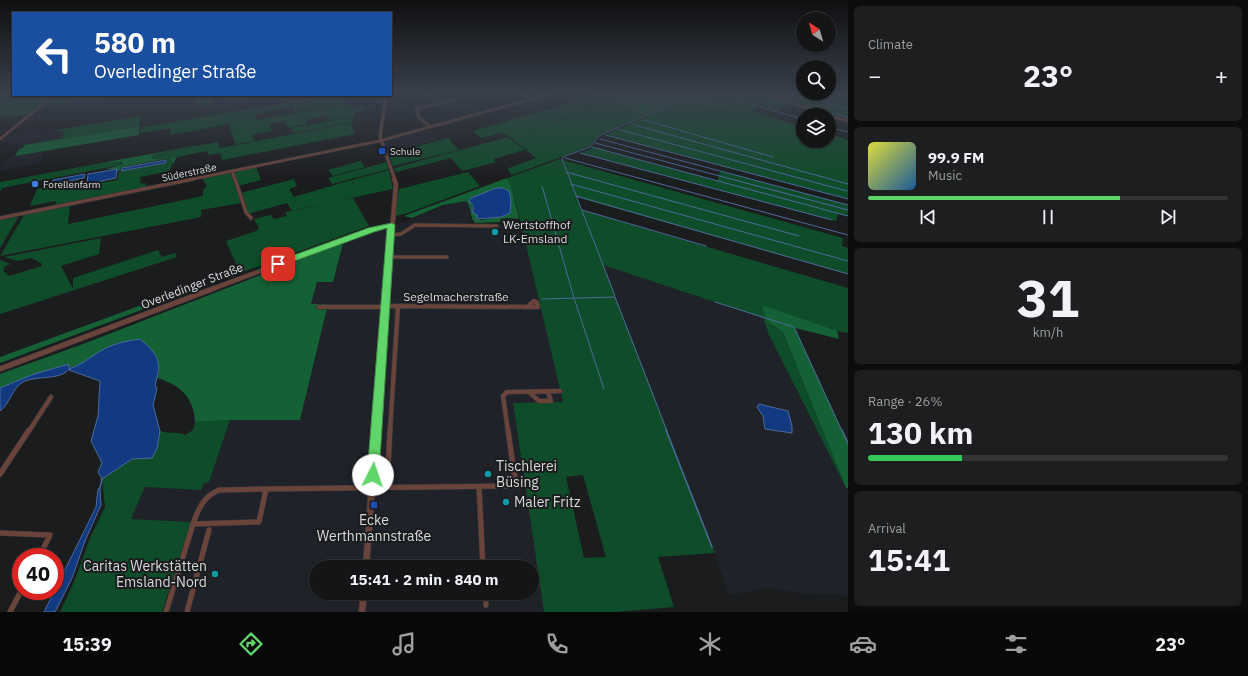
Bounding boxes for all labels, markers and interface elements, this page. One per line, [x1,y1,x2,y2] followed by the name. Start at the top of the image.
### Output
[796,12,836,52] north arrow
[796,12,836,148] map controls
[94,24,176,61] text: 580 m
[28,28,80,80] icon: left
[868,36,913,53] text: Climate
[1023,56,1073,95] text: 23°
[94,60,256,83] text: Overledinger Straße
[796,60,836,100] button: search
[868,61,881,90] text: −
[1215,61,1228,90] text: +
[796,108,836,148] button: layers
[390,145,421,158] place label: Schule
[377,146,387,156] marker: Schule
[928,148,984,167] text: 99.9 FM
[161,160,218,185] street label: Süderstraße
[928,167,962,184] text: Music
[43,178,101,191] place label: Forellenfarm
[30,179,40,189] marker: Forellenfarm
[917,206,939,228] icon: previous
[1037,206,1059,228] icon: pause
[1157,206,1179,228] icon: next
[503,217,571,246] place label: Wertstoffhof LK-Emsland
[490,227,500,237] marker: Wertstoffhof LK-Emsland
[261,247,295,281] pin
[267,253,289,275] icon: arrive
[139,259,245,312] street label: Overledinger Straße
[1017,264,1079,331] text: 31
[403,289,509,304] street label: Segelmacherstraße
[1033,324,1063,341] text: km/h
[868,393,942,410] text: Range · 26%
[868,413,973,452] text: 130 km
[352,454,394,496] position arrow
[496,457,557,491] place label: Tischlerei Büsing
[483,469,493,479] marker: Tischlerei Büsing
[514,493,581,511] place label: Maler Fritz
[501,497,511,507] marker: Maler Fritz
[369,500,379,510] marker: Ecke Werthmannstraße
[317,511,432,545] place label: Ecke Werthmannstraße
[868,520,906,537] text: Arrival
[868,540,950,579] text: 15:41
[12,548,64,600] speed limit sign: 40
[83,557,207,591] place label: Caritas Werkstätten Emsland-Nord
[210,569,220,579] marker: Caritas Werkstätten Emsland-Nord
[350,570,498,589] text: 15:41 · 2 min · 840 m
[237,630,265,658] icon: directions
[390,630,418,658] icon: music
[543,630,571,658] icon: phone
[696,630,724,658] icon: climate
[849,630,877,658] icon: car
[1002,630,1030,658] icon: filters
[63,633,112,656] text: 15:39
[1155,633,1185,656] text: 23°

